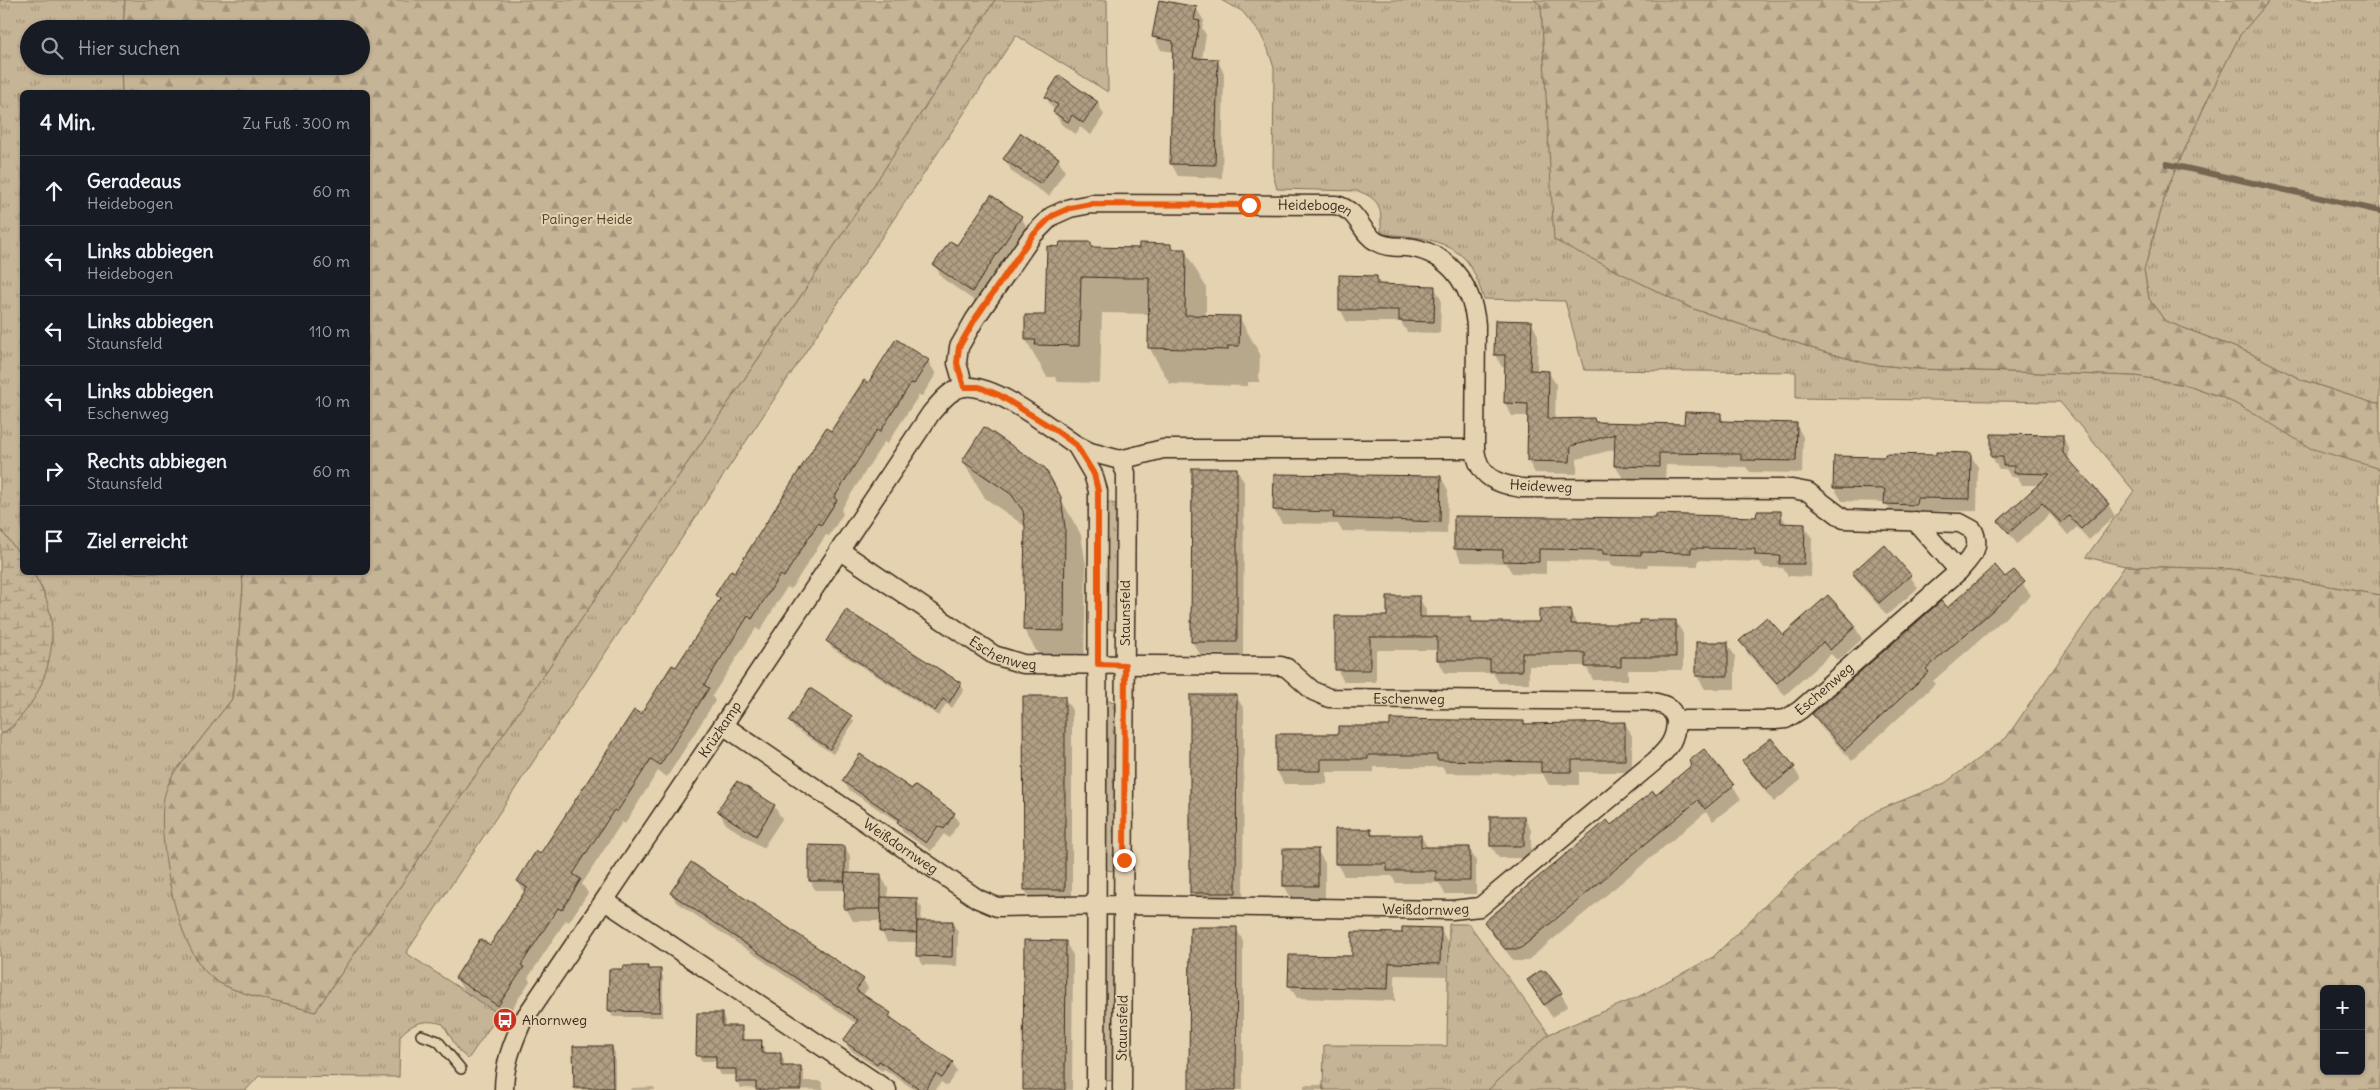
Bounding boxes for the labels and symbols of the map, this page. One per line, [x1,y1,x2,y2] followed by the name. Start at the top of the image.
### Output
[1238,194,1261,217] route start
[1278,196,1357,220] street label: Heidebogen
[541,210,633,228] park label: Palinger Heide
[1509,475,1573,497] street label: Heideweg
[1116,580,1134,646] street label: Staunsfeld
[966,632,1036,673] street label: Eschenweg
[1791,659,1857,719] street label: Eschenweg
[1373,689,1445,708] street label: Eschenweg
[694,698,745,761] street label: Krüzkamp
[860,814,941,878] street label: Weißdornweg
[1113,849,1136,872] route end
[1382,899,1470,919] street label: Weißdornweg
[1112,995,1132,1061] street label: Staunsfeld
[492,1007,518,1033] bus stop icon: Ahornweg
[522,1011,587,1029] place label: Ahornweg

